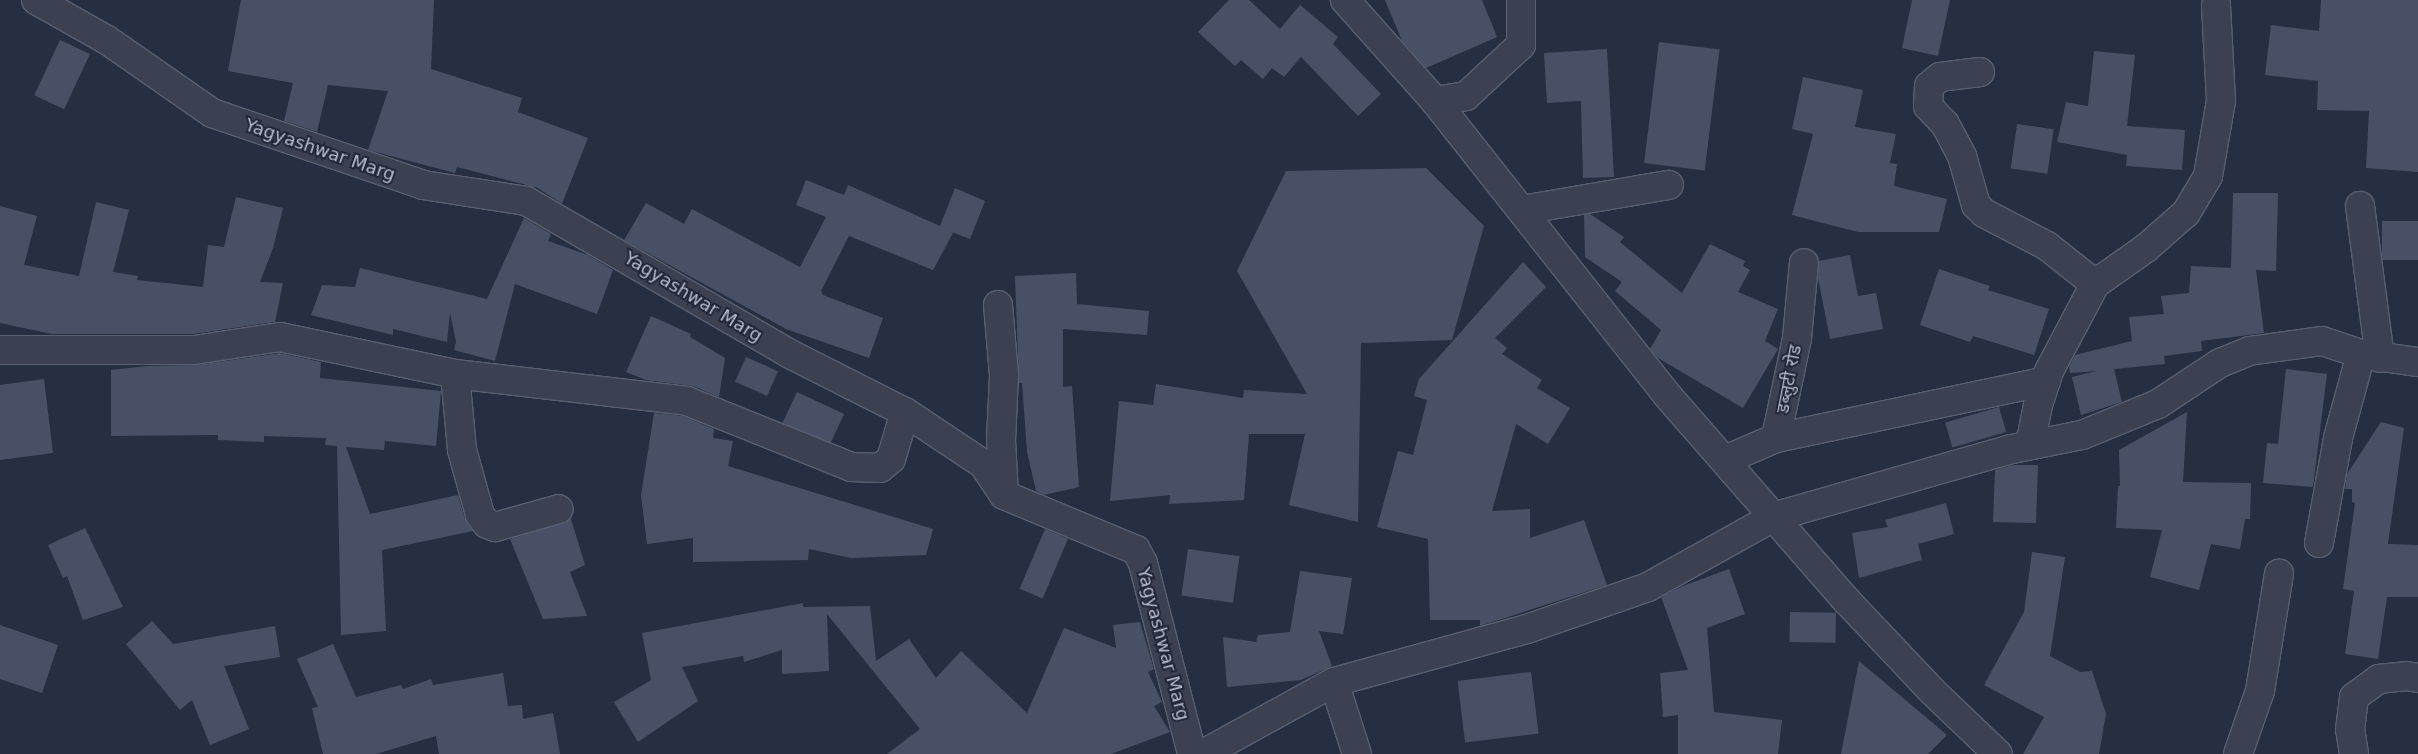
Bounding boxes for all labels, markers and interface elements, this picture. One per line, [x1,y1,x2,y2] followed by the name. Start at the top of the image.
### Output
[242,114,398,186] street label: Yagyashwar Marg
[620,247,766,347] street label: Yagyashwar Marg
[1772,343,1806,415] street label: डब्लुटी रोड
[1132,565,1194,723] street label: Yagyashwar Marg

